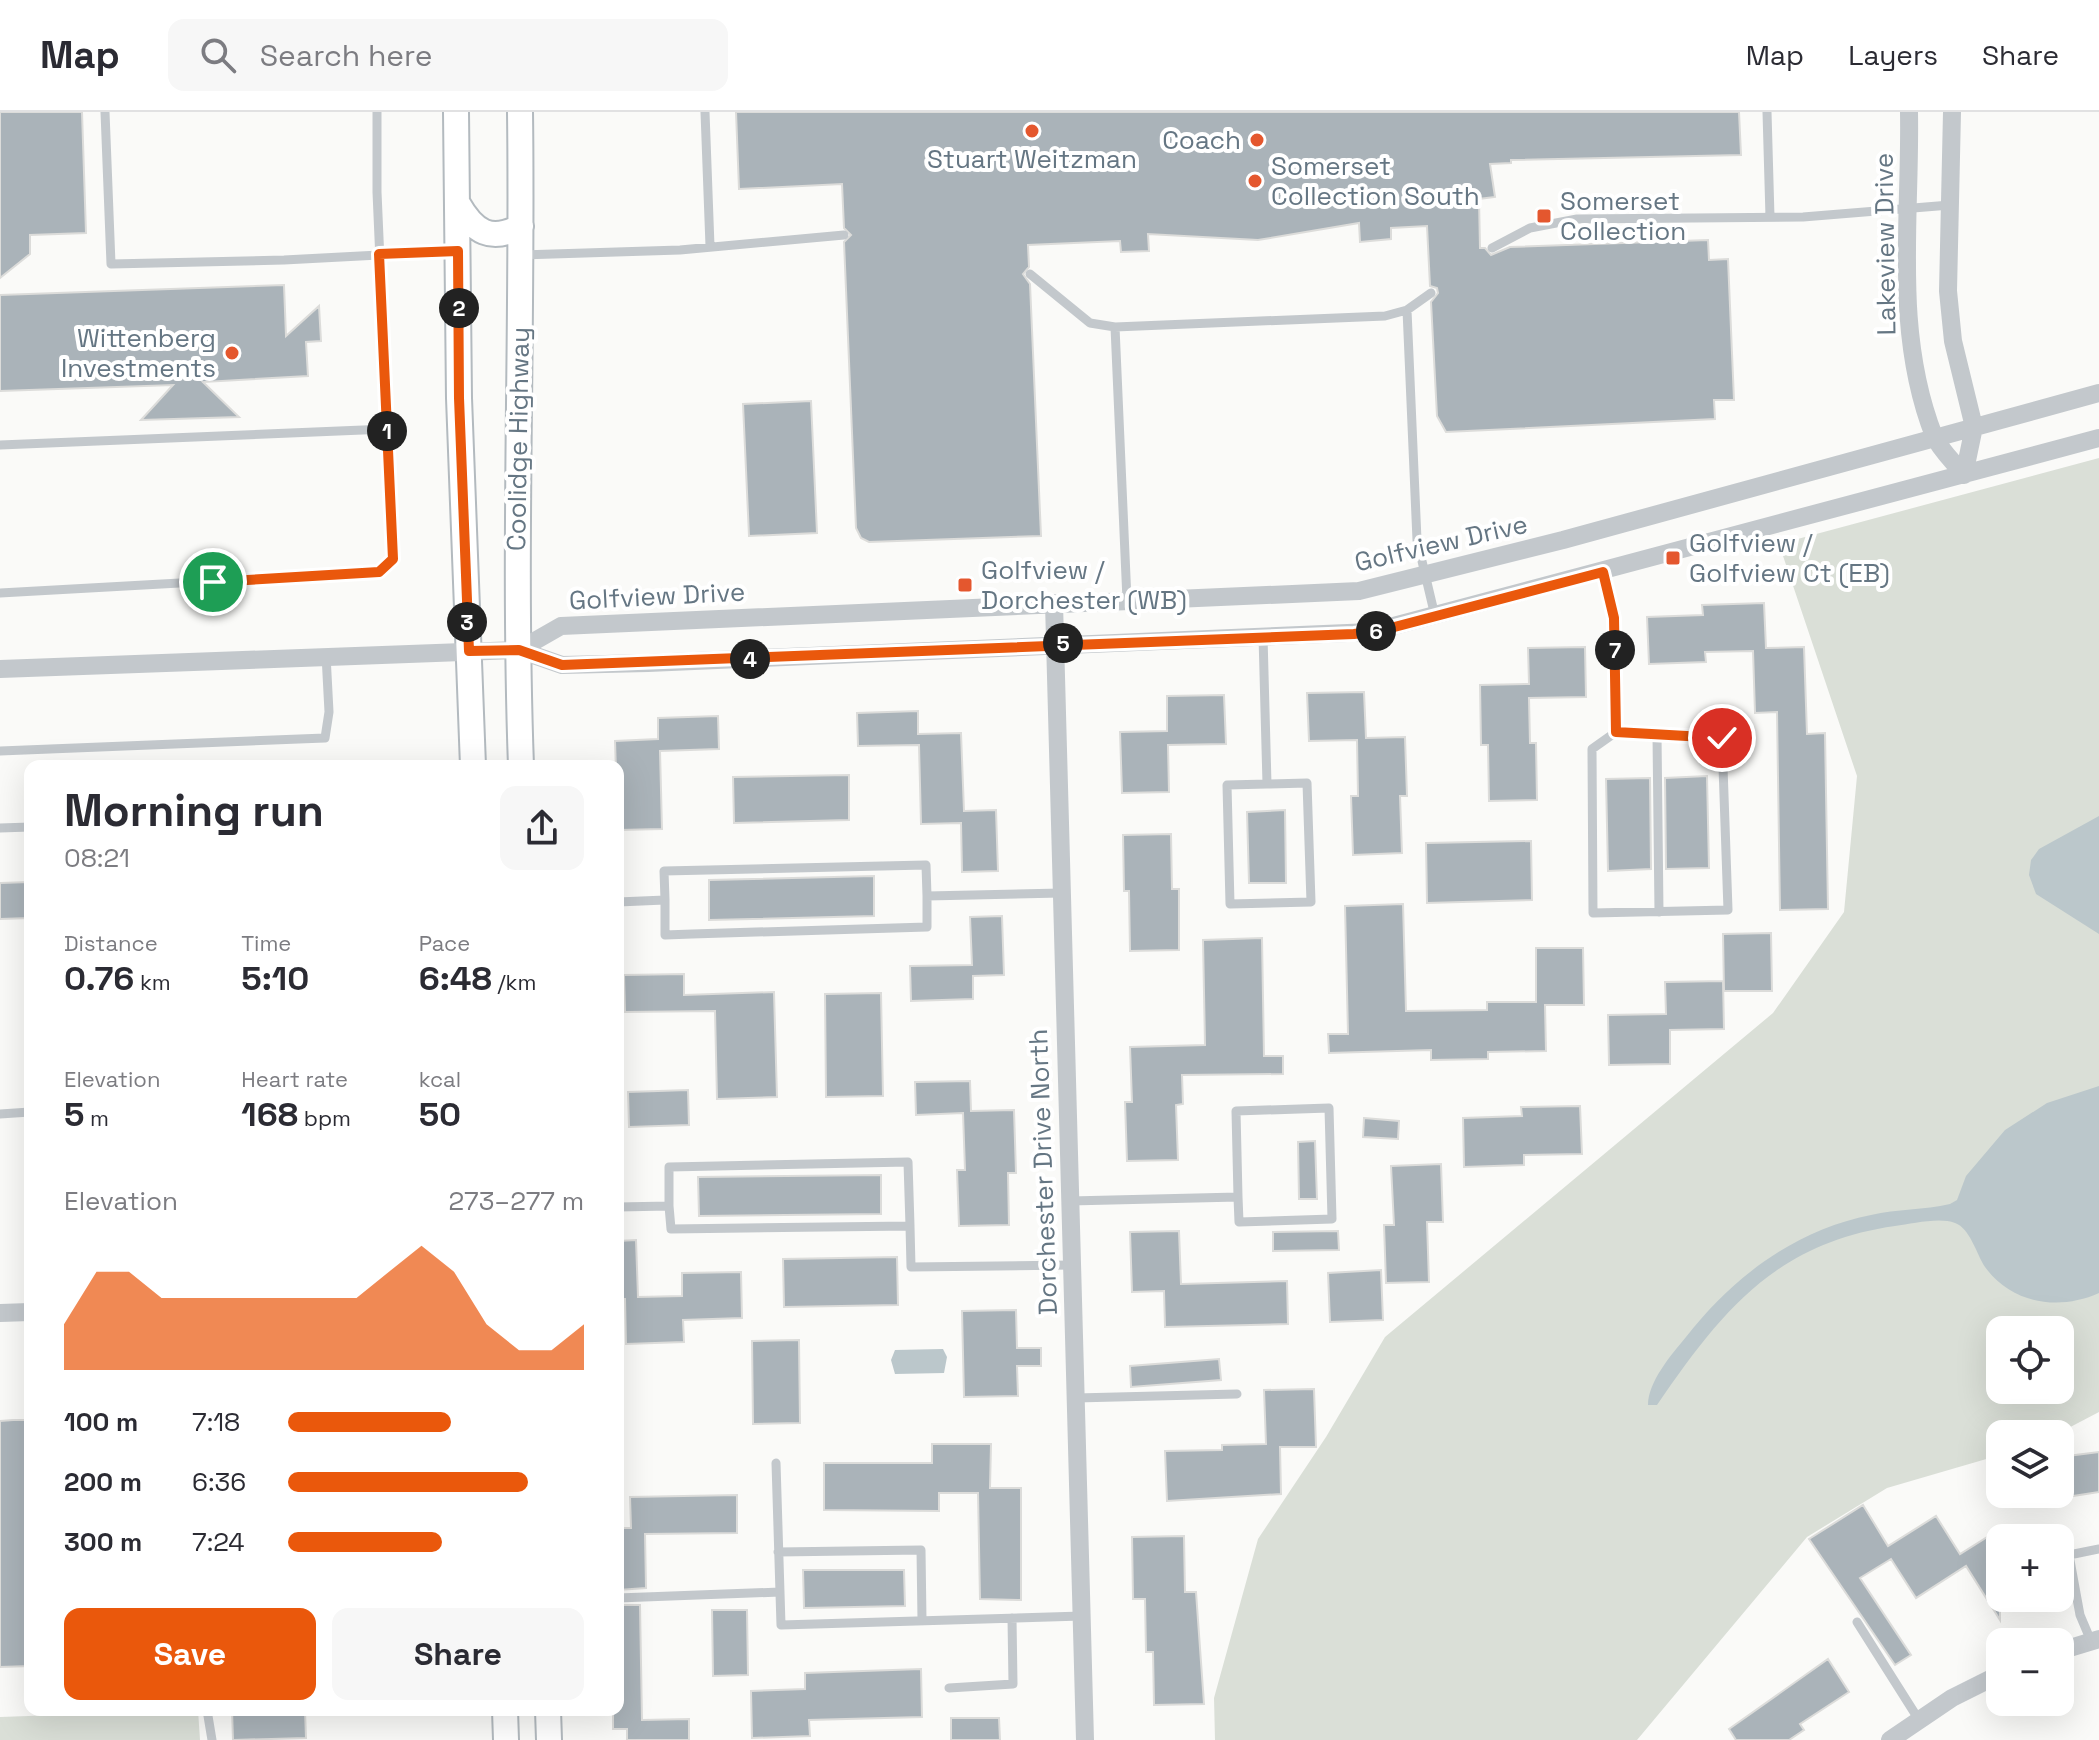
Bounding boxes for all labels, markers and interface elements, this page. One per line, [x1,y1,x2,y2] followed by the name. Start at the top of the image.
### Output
[168,19,728,91] search box
[40,31,120,79] text: Map
[196,33,240,77] icon: search
[260,36,433,75] text: Search here
[1746,37,1804,73] text: Map
[1848,37,1938,73] text: Layers
[1982,37,2059,73] text: Share
[1023,122,1041,140] marker: Stuart Weitzman
[1162,123,1241,157] place label: Coach
[1248,131,1266,149] marker: Coach
[927,142,1137,176] place label: Stuart Weitzman
[1271,149,1480,213] place label: Somerset Collection South
[1866,152,1904,336] street label: Lakeview Drive
[1246,172,1264,190] marker: Somerset Collection South
[1560,184,1686,248] place label: Somerset Collection
[1535,207,1553,225] marker: Somerset Collection
[439,288,479,328] pin: 2
[452,294,466,322] text: 2
[61,321,216,385] place label: Wittenberg Investments
[499,327,537,551] street label: Coolidge Highway
[223,344,241,362] marker: Wittenberg Investments
[367,411,407,451] pin: 1
[382,417,392,445] text: 1
[1351,507,1531,579] street label: Golfview Drive
[1689,526,1890,590] place label: Golfview / Golfview Ct (EB)
[179,548,247,616] pin
[1664,549,1682,567] marker: Golfview / Golfview Ct (EB)
[981,553,1187,617] place label: Golfview / Dorchester (WB)
[191,560,235,604] icon: arrive
[568,574,746,618] street label: Golfview Drive
[956,576,974,594] marker: Golfview / Dorchester (WB)
[447,602,487,642] pin: 3
[460,608,474,636] text: 3
[1356,611,1396,651] pin: 6
[1369,617,1383,645] text: 6
[1043,623,1083,663] pin: 5
[1056,629,1070,657] text: 5
[1595,630,1635,670] pin: 7
[1609,636,1621,664] text: 7
[730,639,770,679] pin: 4
[743,645,757,673] text: 4
[1688,704,1756,772] pin
[1700,716,1744,760] icon: check
[64,783,324,839] text: Morning run
[500,786,584,870] button: share
[64,841,130,875] text: 08:21
[64,929,158,957] text: Distance
[241,929,291,957] text: Time
[419,929,470,957] text: Pace
[64,957,134,1000] text: 0.76
[241,957,309,1000] text: 5:10
[419,957,492,1000] text: 6:48
[134,968,171,996] text: km
[492,968,536,996] text: /km
[1021,1028,1065,1316] street label: Dorchester Drive North
[64,1065,160,1093] text: Elevation
[241,1065,348,1093] text: Heart rate
[419,1065,461,1093] text: kcal
[64,1093,84,1136] text: 5
[241,1093,298,1136] text: 168
[419,1093,461,1136] text: 50
[84,1104,109,1132] text: m
[298,1104,351,1132] text: bpm
[64,1184,178,1218] text: Elevation
[449,1184,584,1218] text: 273–277 m
[1986,1316,2074,1716] map controls
[1986,1316,2074,1404] button: locate
[64,1405,138,1439] text: 100 m
[192,1405,240,1439] text: 7:18
[1986,1420,2074,1508] button: layers
[64,1465,142,1499] text: 200 m
[192,1465,246,1499] text: 6:36
[1986,1524,2074,1612] button: +
[64,1525,142,1559] text: 300 m
[192,1525,244,1559] text: 7:24
[64,1608,316,1700] button: Save
[332,1608,584,1700] button: Share
[1986,1628,2074,1716] button: −

